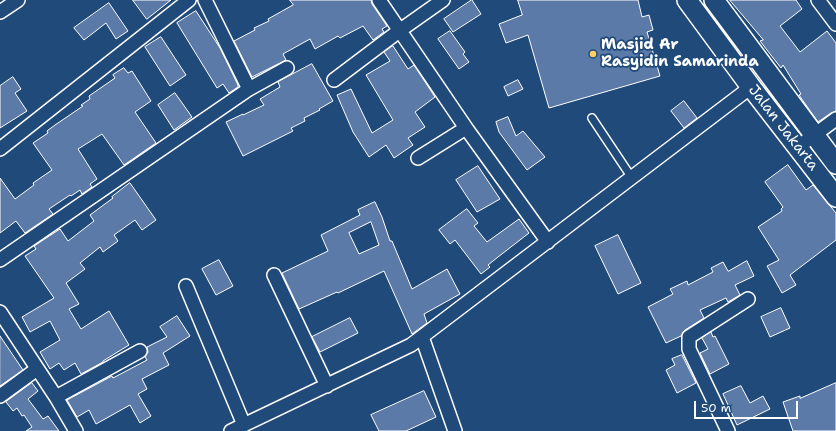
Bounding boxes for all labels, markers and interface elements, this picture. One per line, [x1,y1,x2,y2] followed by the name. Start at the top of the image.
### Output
[601,36,759,71] place label: Masjid Ar Rasyidin Samarinda
[588,49,598,59] marker: Masjid Ar Rasyidin Samarinda
[744,82,822,174] street label: Jalan Jakarta
[696,393,800,419] scale bar
[701,400,731,416] text: 50 m

